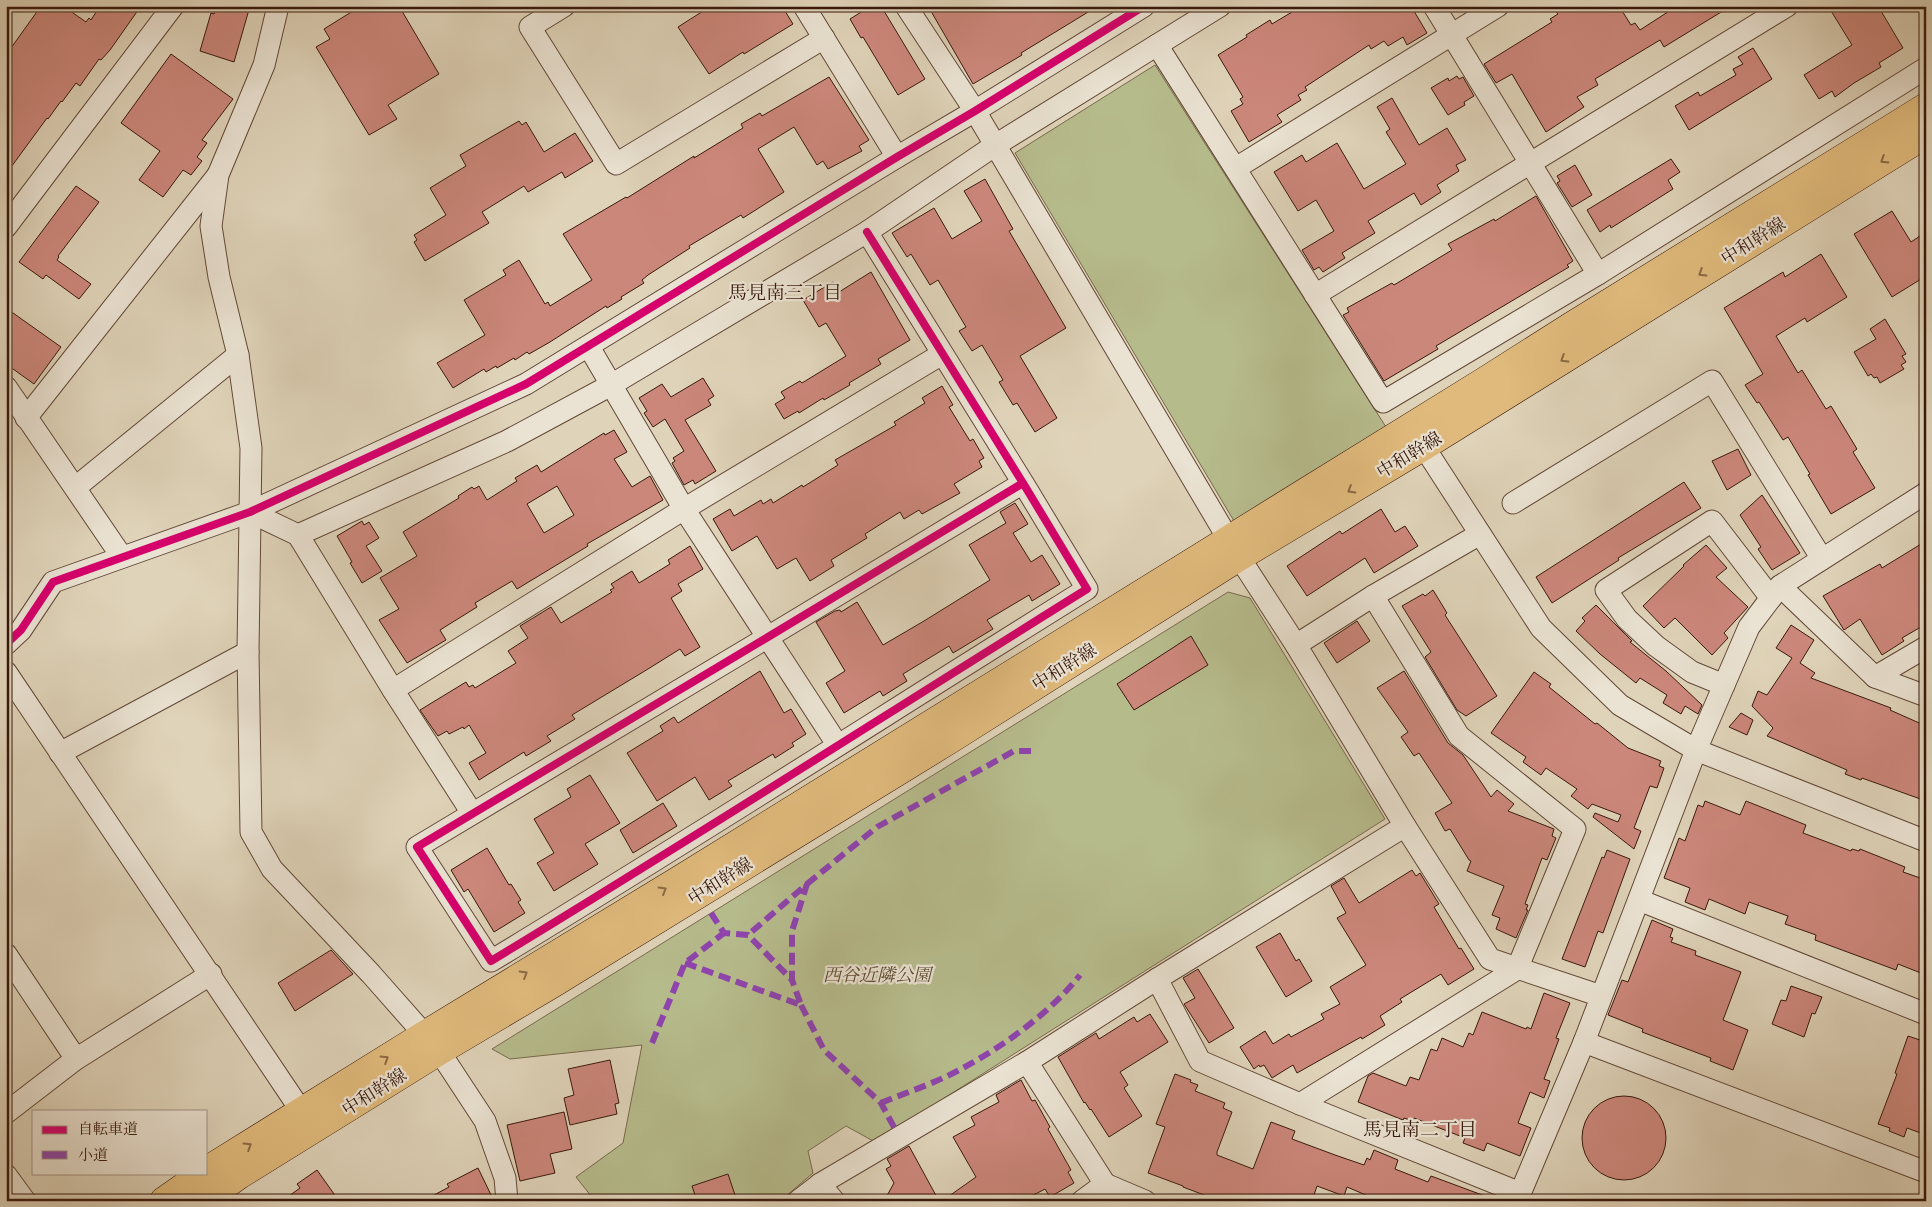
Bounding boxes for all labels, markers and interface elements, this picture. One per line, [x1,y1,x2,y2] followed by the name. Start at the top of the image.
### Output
[1881,153,1890,163] one-way arrow
[1717,213,1790,270] street label: 中和幹線
[1698,267,1707,276] one-way arrow
[728,281,842,305] district label: 馬見南三丁目
[1560,353,1569,362] one-way arrow
[1372,427,1446,484] street label: 中和幹線
[1347,483,1356,493] one-way arrow
[1028,639,1101,696] street label: 中和幹線
[684,853,757,910] street label: 中和幹線
[657,887,666,897] one-way arrow
[823,964,934,987] park label: 西谷近隣公園
[518,971,527,981] one-way arrow
[380,1056,389,1066] one-way arrow
[338,1064,411,1121] street label: 中和幹線
[32,1110,208,1174] legend
[1363,1118,1477,1142] district label: 馬見南二丁目
[78,1120,138,1139] text: 自転車道
[242,1142,251,1152] one-way arrow
[78,1146,108,1165] text: 小道

